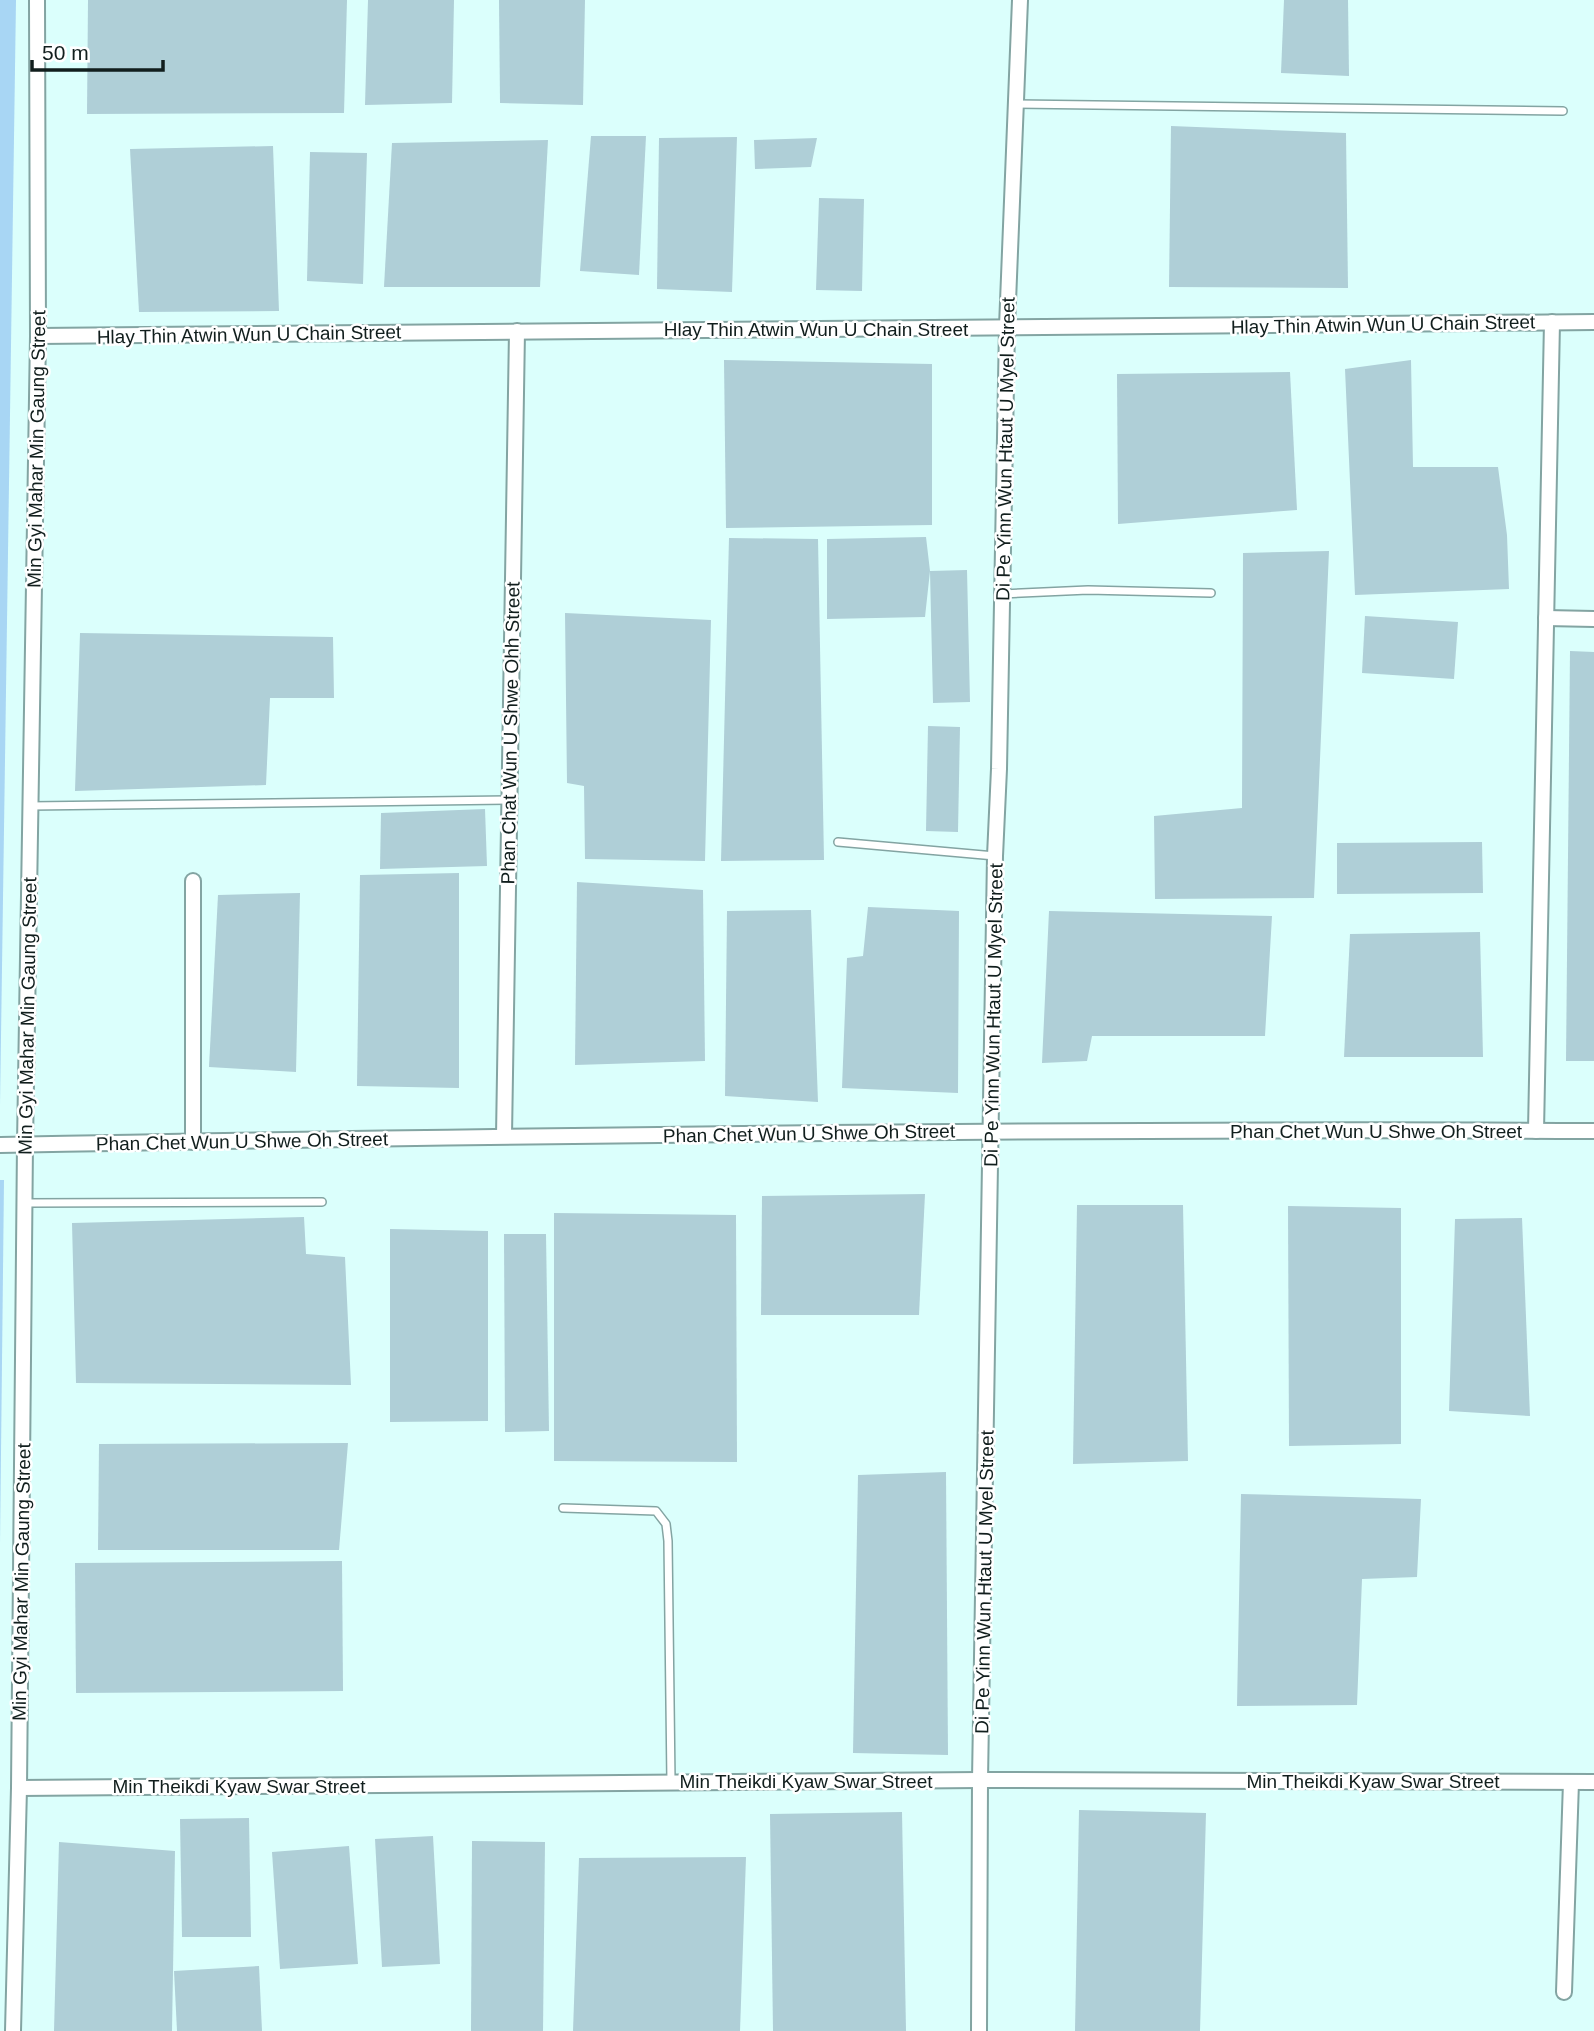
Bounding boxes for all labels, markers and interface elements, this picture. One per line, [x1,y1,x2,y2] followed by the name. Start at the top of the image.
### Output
[32,28,163,72] scale bar
[42,41,89,64] text: 50 m
[992,296,1019,601] street label: Di Pe Yinn Wun Htaut U Myel Street
[24,309,49,588] street label: Min Gyi Mahar Min Gaung Street
[1231,311,1536,338] street label: Hlay Thin Atwin Wun U Chain Street
[664,319,969,340] street label: Hlay Thin Atwin Wun U Chain Street
[97,321,402,348] street label: Hlay Thin Atwin Wun U Chain Street
[497,581,524,885] street label: Phan Chat Wun U Shwe Ohh Street
[980,862,1007,1167] street label: Di Pe Yinn Wun Htaut U Myel Street
[15,876,40,1155] street label: Min Gyi Mahar Min Gaung Street
[663,1120,956,1147] street label: Phan Chet Wun U Shwe Oh Street
[1230,1121,1523,1142] street label: Phan Chet Wun U Shwe Oh Street
[96,1128,389,1155] street label: Phan Chet Wun U Shwe Oh Street
[971,1429,998,1734] street label: Di Pe Yinn Wun Htaut U Myel Street
[9,1442,34,1721] street label: Min Gyi Mahar Min Gaung Street
[679,1771,933,1792] street label: Min Theikdi Kyaw Swar Street
[1246,1771,1500,1792] street label: Min Theikdi Kyaw Swar Street
[112,1776,366,1797] street label: Min Theikdi Kyaw Swar Street

